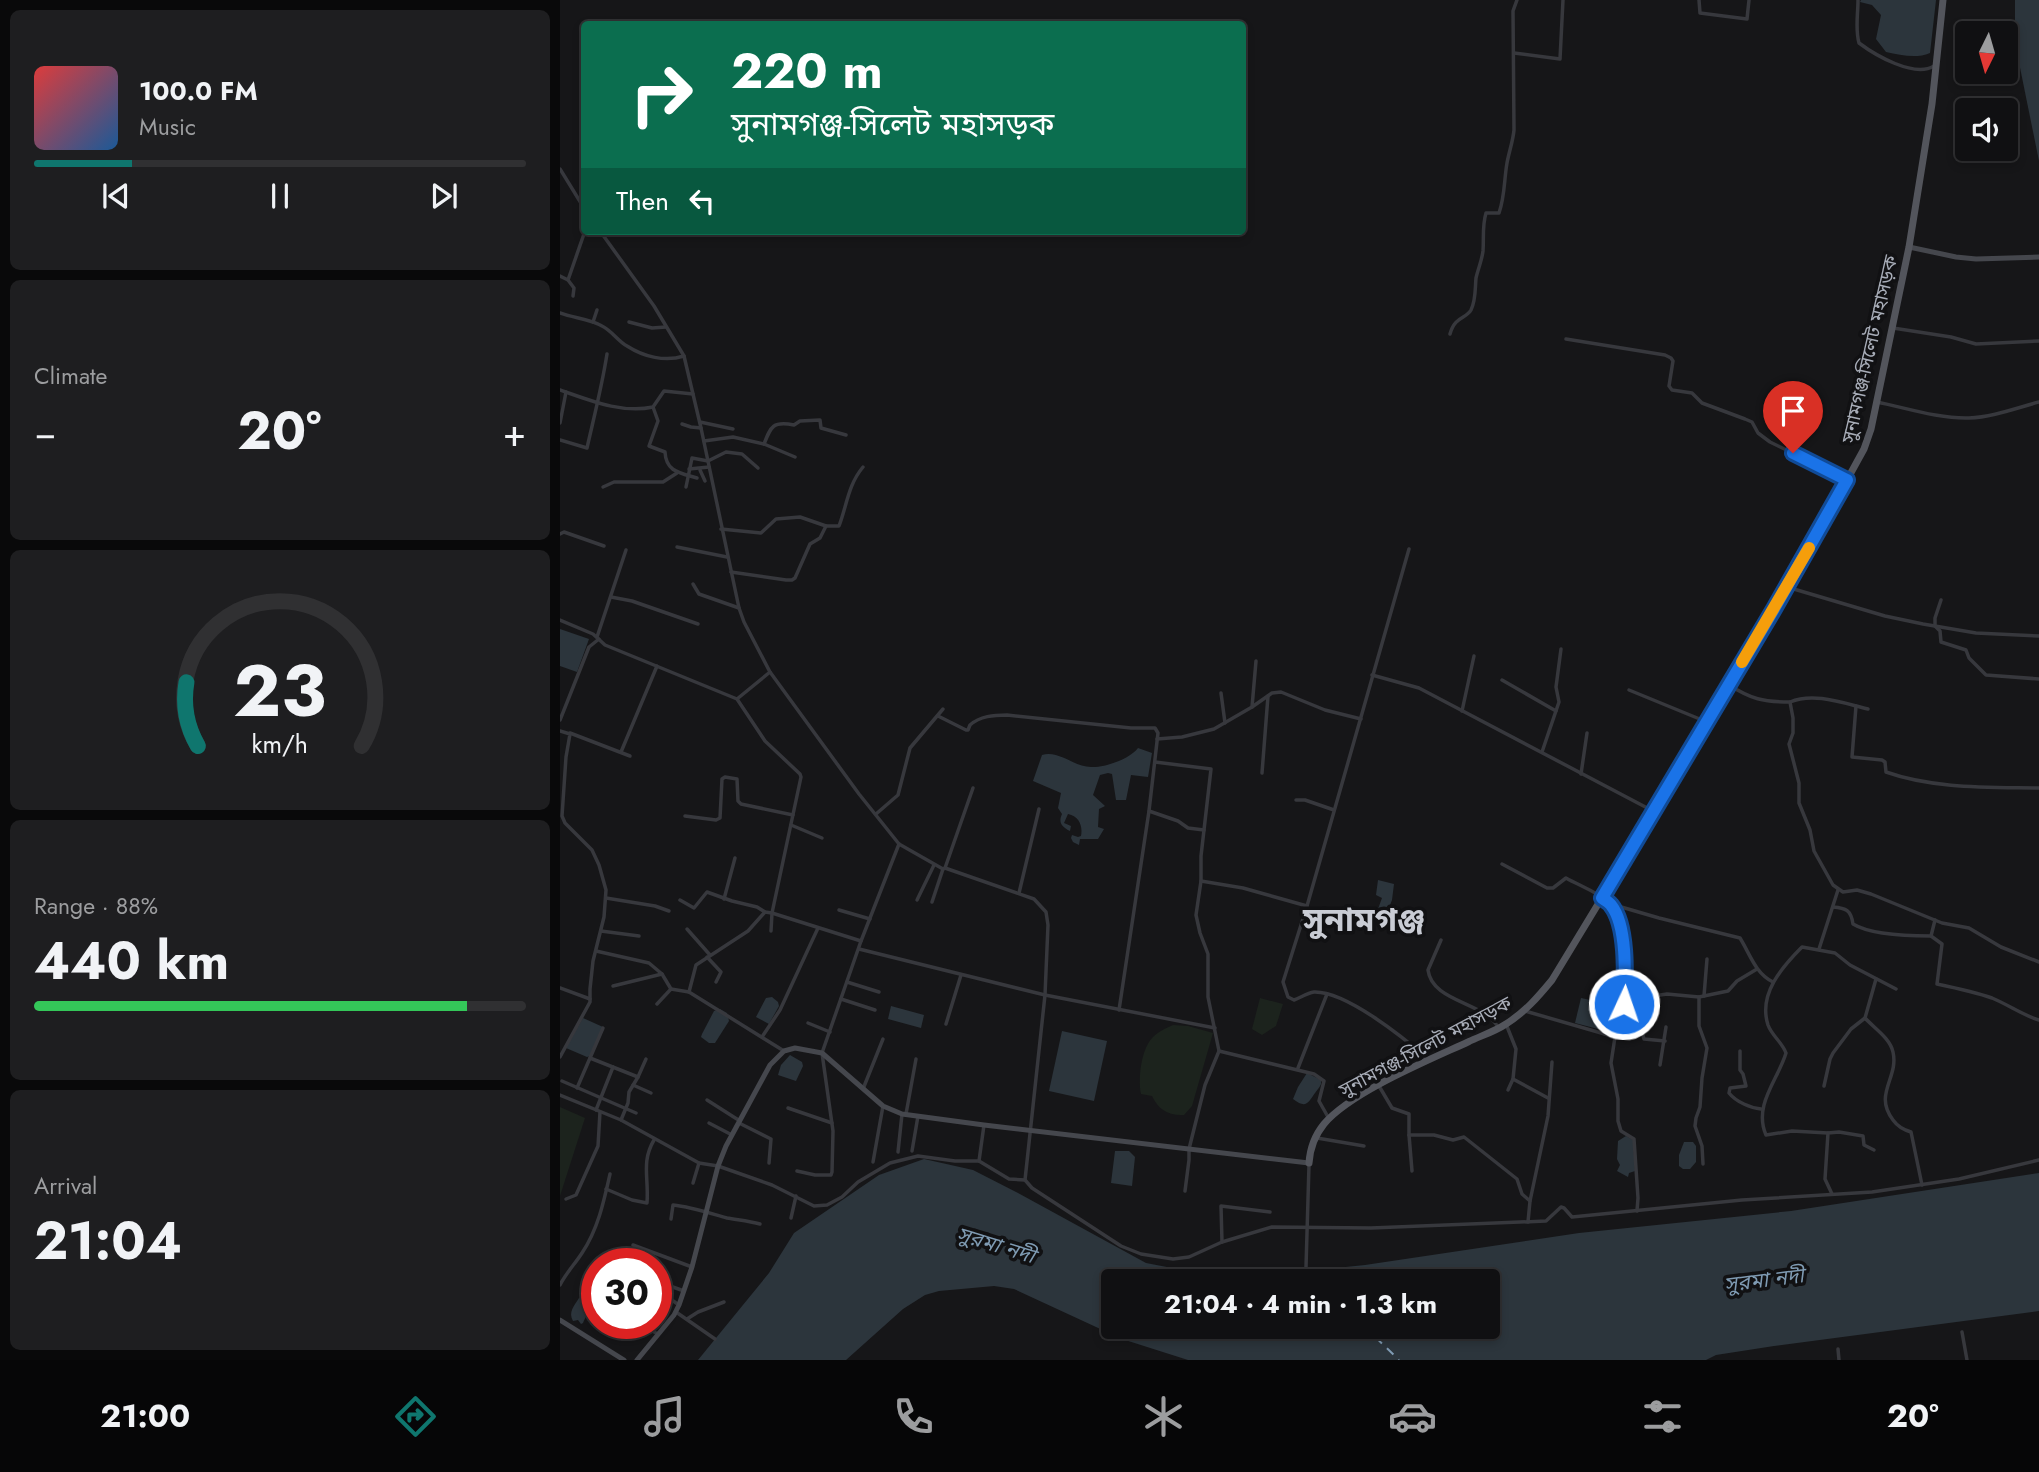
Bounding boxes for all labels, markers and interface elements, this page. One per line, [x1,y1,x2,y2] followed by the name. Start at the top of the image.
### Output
[1955,21,2018,84] north arrow
[1955,21,2018,161] map controls
[731,36,883,106] text: 220 m
[616,49,707,140] icon: right
[139,72,258,110] text: 100.0 FM
[1955,98,2018,161] button: sound
[731,101,1054,147] text: সুনামগঞ্জ-সিলেট মহাসড়ক
[139,110,196,144] text: Music
[97,177,135,215] icon: previous
[261,177,299,215] icon: pause
[425,177,463,215] icon: next
[616,182,669,220] text: Then
[683,182,721,220] icon: left
[1835,252,1904,447] street label: সুনামগঞ্জ-সিলেট মহাসড়ক
[34,359,107,393] text: Climate
[1763,381,1823,453] pin
[1774,392,1812,430] icon: arrive
[238,393,322,469] text: 20°
[34,405,56,460] text: −
[503,405,526,460] text: +
[234,638,326,743] text: 23
[252,726,308,762] text: km/h
[34,889,158,923] text: Range · 88%
[1302,896,1425,943] district label: সুনামগঞ্জ
[34,923,229,999] text: 440 km
[1587,967,1661,1041] position arrow
[1333,989,1517,1104] street label: সুনামগঞ্জ-সিলেট মহাসড়ক
[34,1169,97,1203] text: Arrival
[34,1203,182,1279] text: 21:04
[953,1219,1043,1272] water label: সুরমা নদী
[581,1248,672,1339] speed limit sign: 30
[1722,1260,1810,1300] water label: সুরমা নদী
[1164,1285,1437,1323] text: 21:04 · 4 min · 1.3 km
[391,1392,440,1441] icon: directions
[640,1392,689,1441] icon: music
[889,1392,938,1441] icon: phone
[1139,1392,1188,1441] icon: climate
[1388,1392,1437,1441] icon: car
[1638,1392,1687,1441] icon: filters
[100,1393,190,1439] text: 21:00
[1887,1393,1939,1439] text: 20°

